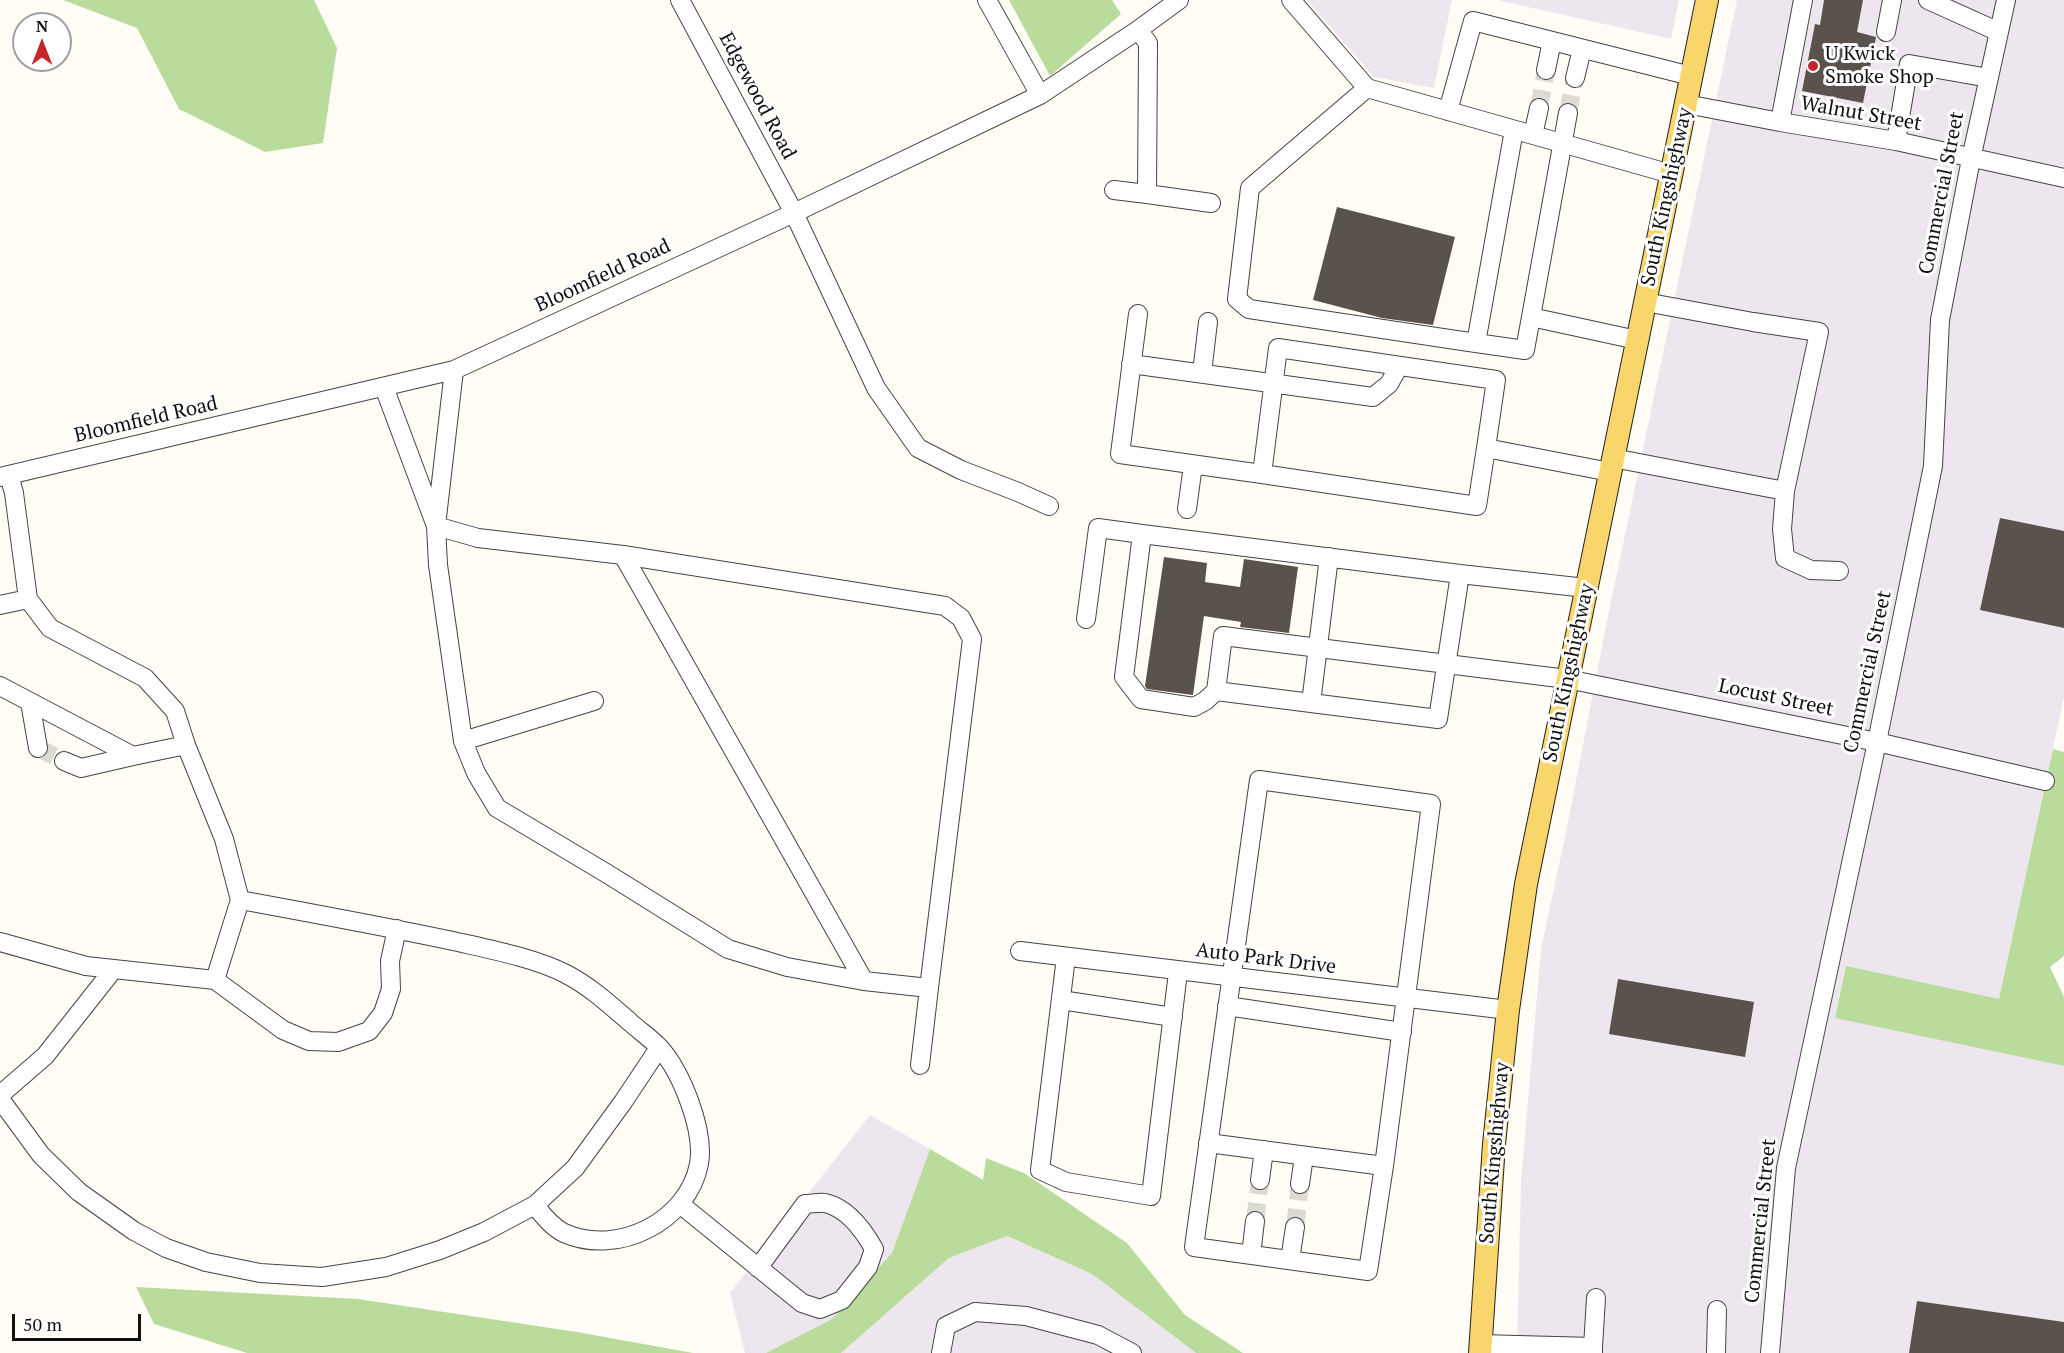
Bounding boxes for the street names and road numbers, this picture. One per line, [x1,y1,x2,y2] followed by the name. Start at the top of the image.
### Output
[713,28,801,164] street label: Edgewood Road
[1799,92,1923,136] street label: Walnut Street
[1636,105,1698,289] street label: South Kingshighway
[1914,110,1970,276] street label: Commercial Street
[532,234,674,318] street label: Bloomfield Road
[72,392,220,448] street label: Bloomfield Road
[1538,581,1600,765] street label: South Kingshighway
[1839,589,1897,755] street label: Commercial Street
[1716,674,1836,722] street label: Locust Street
[1195,938,1337,980] street label: Auto Park Drive
[1475,1061,1515,1245] street label: South Kingshighway
[1740,1137,1782,1305] street label: Commercial Street

